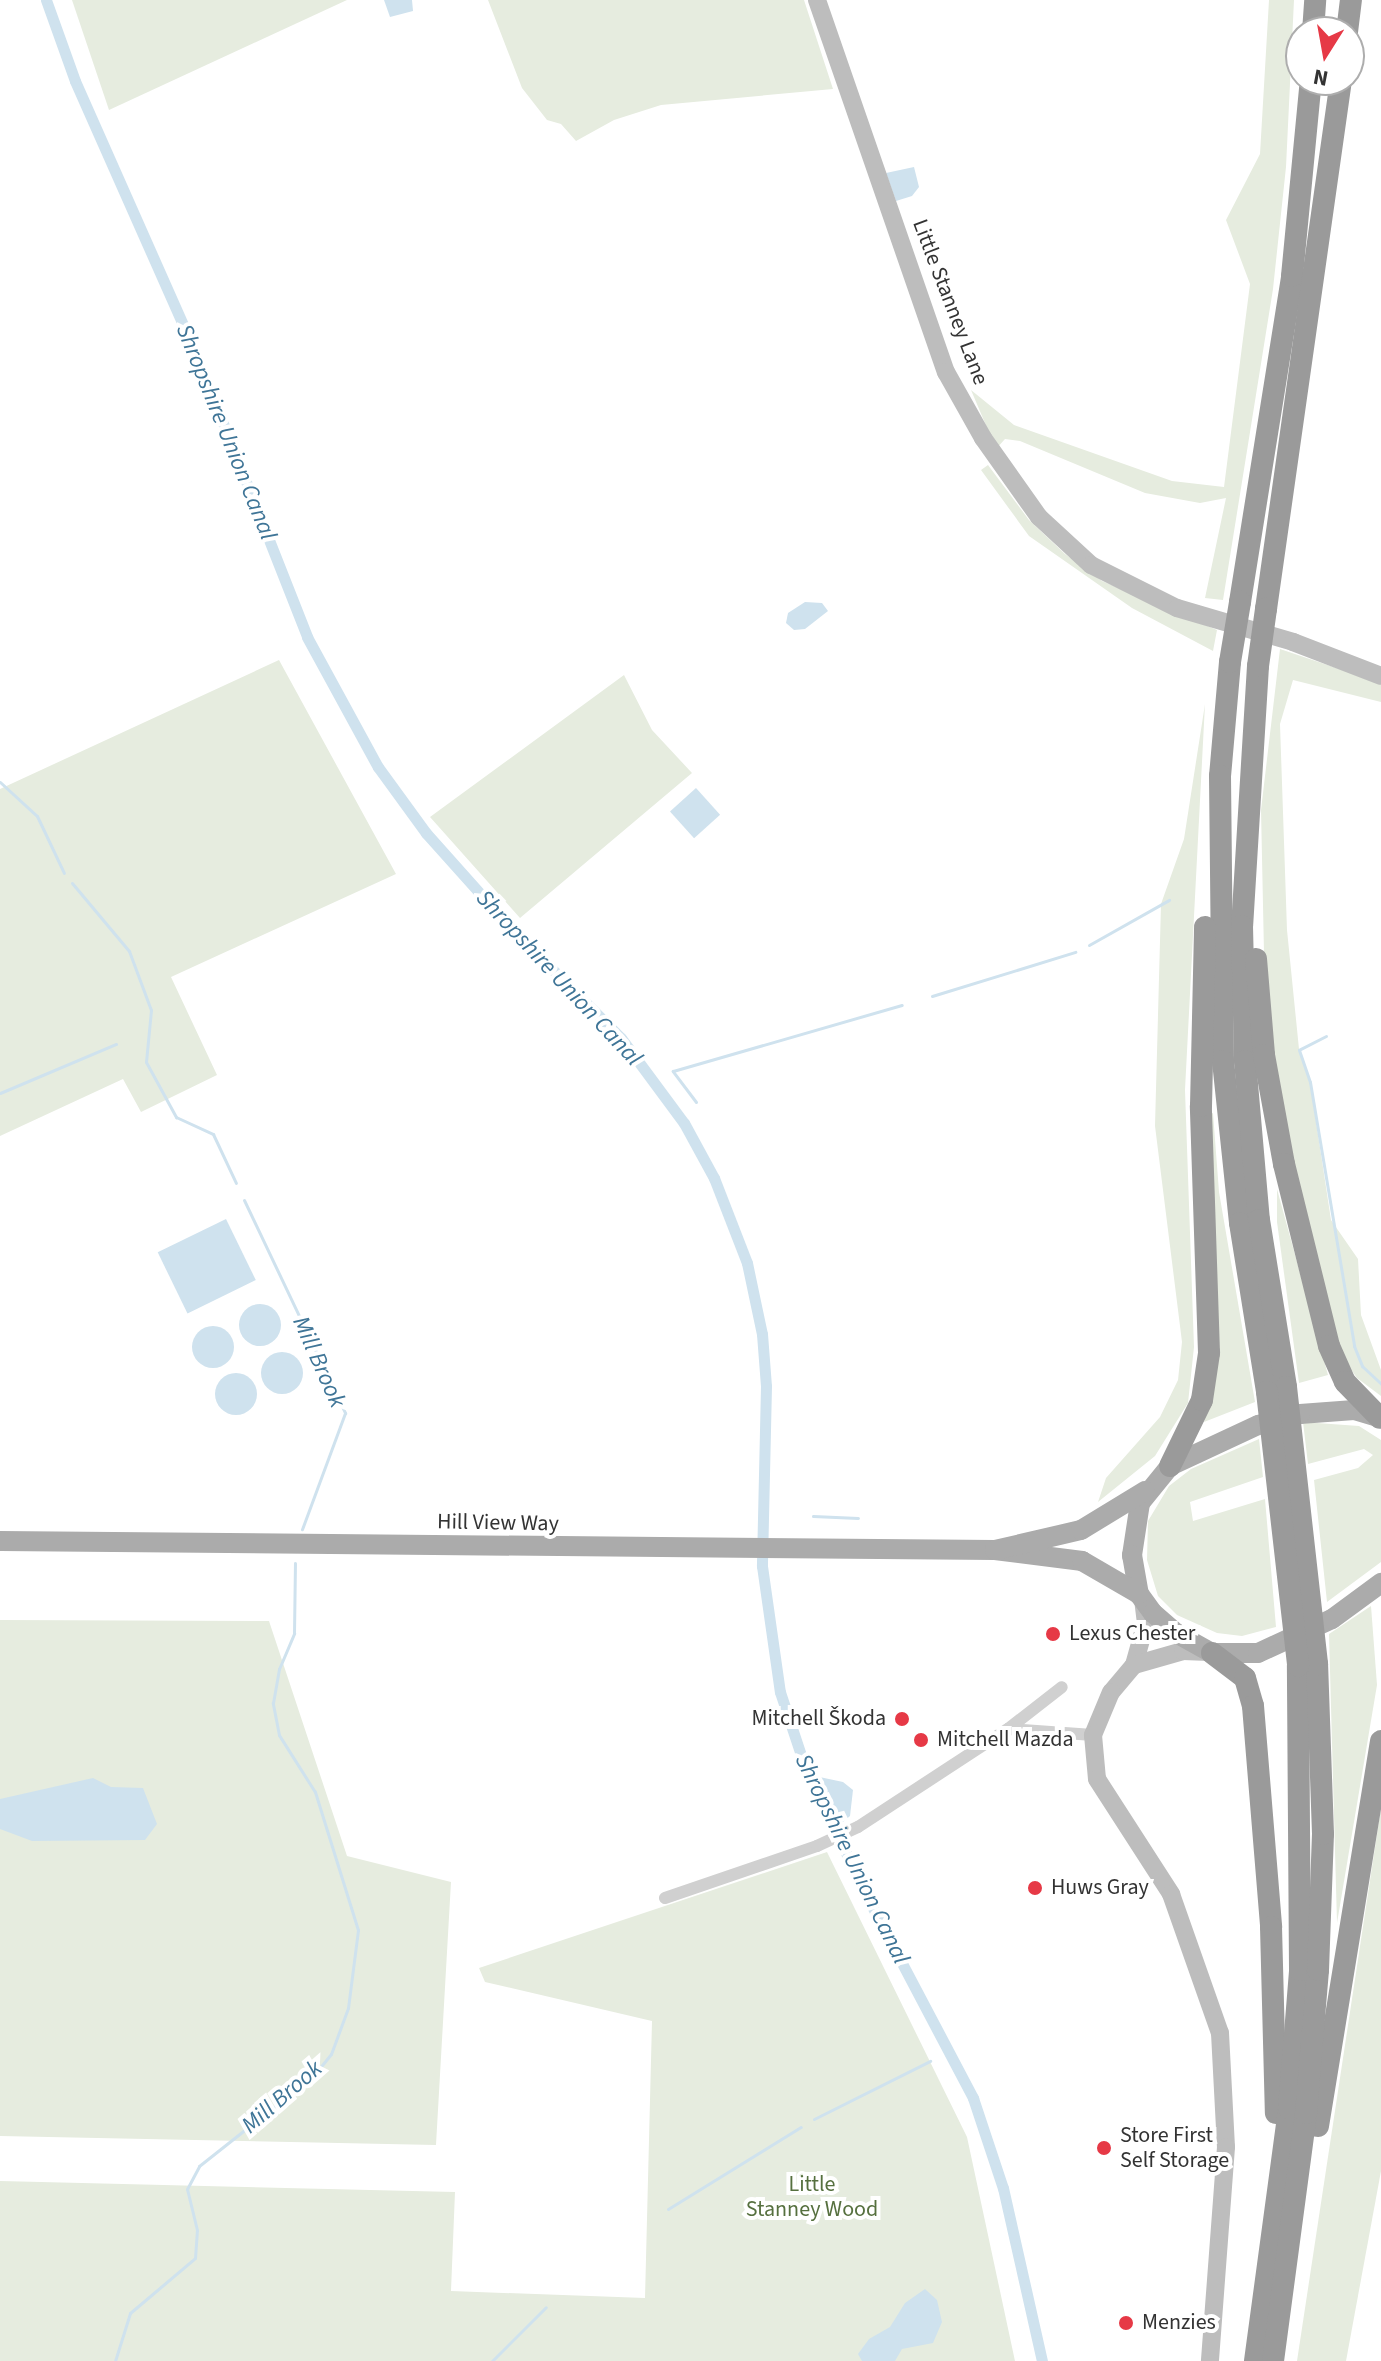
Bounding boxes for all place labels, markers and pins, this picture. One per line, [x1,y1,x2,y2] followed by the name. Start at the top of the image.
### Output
[1069,1621,1195,1647] place label: Lexus Chester
[1044,1625,1062,1643] marker: Lexus Chester
[751,1706,886,1732] place label: Mitchell Škoda
[893,1710,911,1728] marker: Mitchell Škoda
[937,1727,1074,1753] place label: Mitchell Mazda
[912,1731,930,1749] marker: Mitchell Mazda
[1051,1875,1149,1901] place label: Huws Gray
[1026,1879,1044,1897] marker: Huws Gray
[1120,2122,1229,2174] place label: Store First Self Storage
[1095,2139,1113,2157] marker: Store First Self Storage
[1142,2310,1216,2336] place label: Menzies
[1117,2314,1135,2332] marker: Menzies

